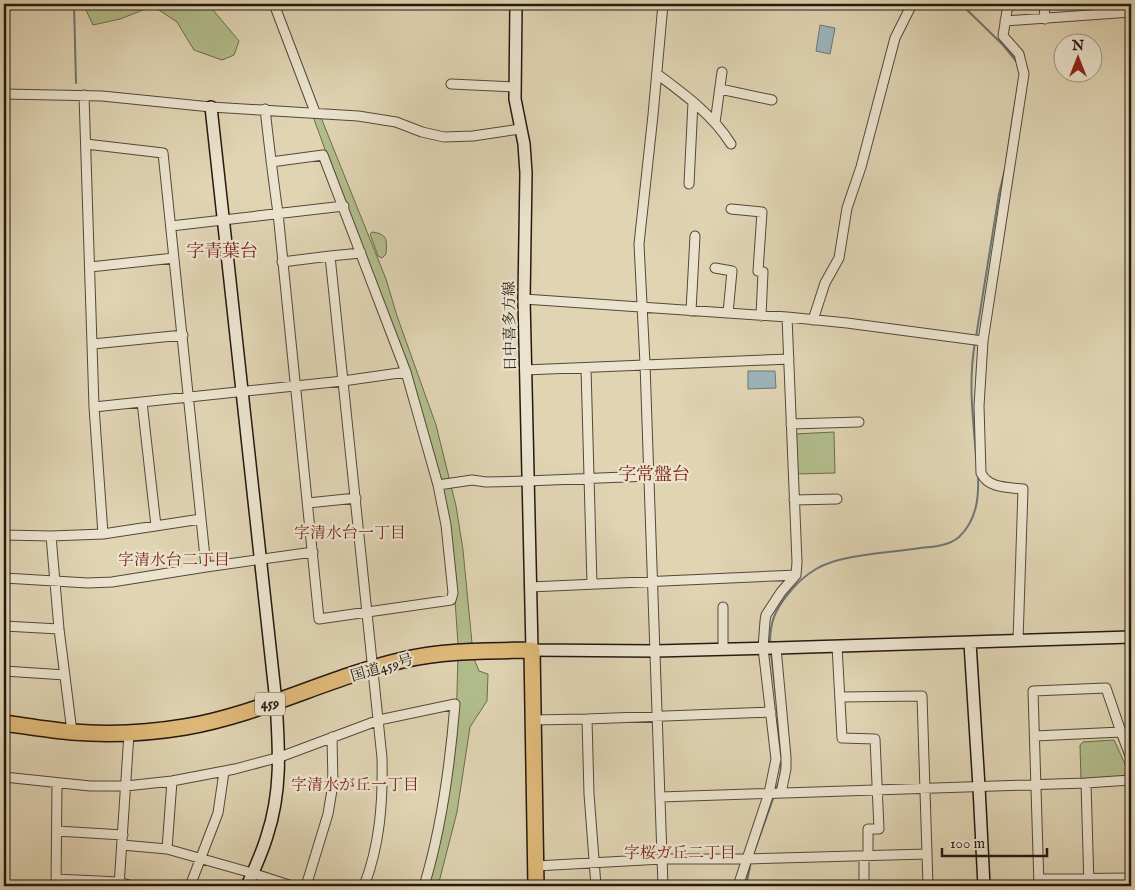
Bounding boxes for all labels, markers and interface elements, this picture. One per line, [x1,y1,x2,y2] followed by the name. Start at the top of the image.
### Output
[1052,32,1102,82] north arrow
[1071,37,1084,55] text: N
[186,241,258,264] district label: 字青葉台
[500,281,520,371] street label: 日中喜多方線
[618,464,690,487] district label: 字常盤台
[294,524,406,544] district label: 字清水台一丁目
[118,551,230,571] district label: 字清水台二丁目
[348,650,416,686] street label: 国道459号
[255,692,285,716] road number: 459
[291,776,419,796] district label: 字清水が丘一丁目
[942,825,1048,857] scale bar
[950,834,986,853] text: 100 m
[624,844,736,864] district label: 字桜ガ丘二丁目

